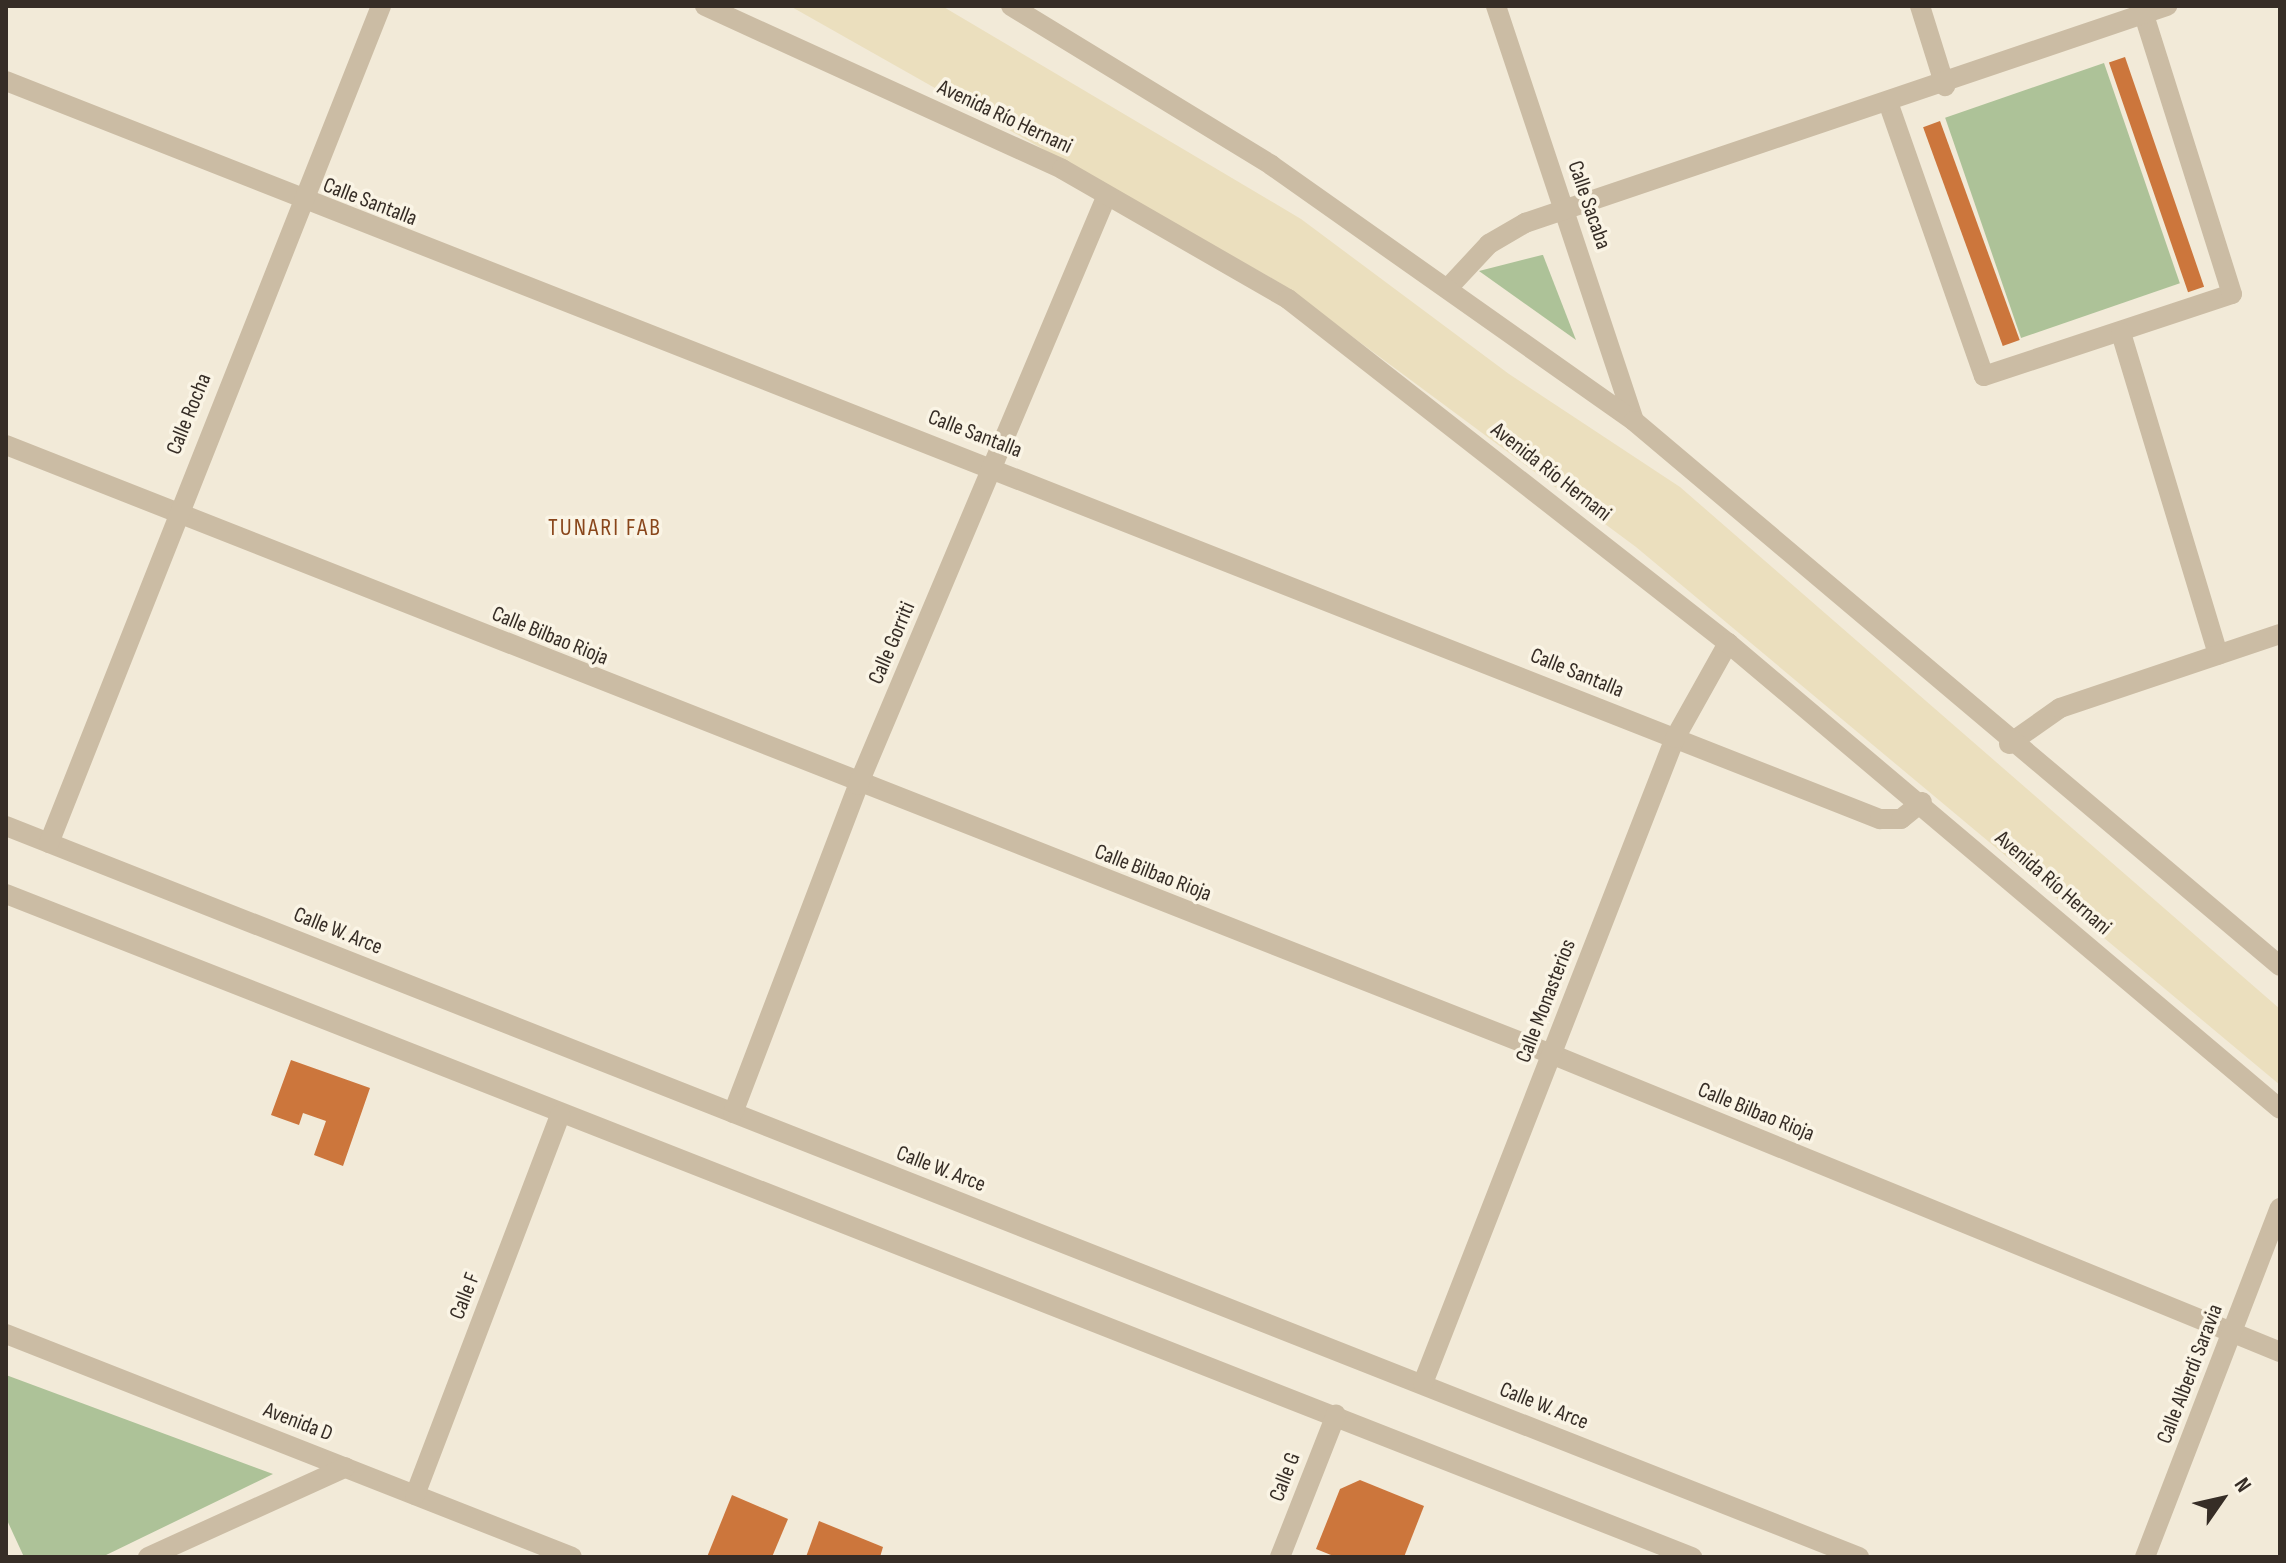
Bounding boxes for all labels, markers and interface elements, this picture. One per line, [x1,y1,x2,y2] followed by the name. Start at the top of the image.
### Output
[933,74,1077,160] street label: Avenida Río Hernani
[1562,157,1616,253] street label: Calle Sacaba
[319,172,421,232] street label: Calle Santalla
[161,370,217,458] street label: Calle Rocha
[924,404,1026,464] street label: Calle Santalla
[1486,417,1616,527] street label: Avenida Río Hernani
[548,514,662,542] district label: TUNARI FAB
[863,598,921,688] street label: Calle Gorriti
[488,601,612,671] street label: Calle Bilbao Rioja
[1526,642,1628,704] street label: Calle Santalla
[1989,825,2117,941] street label: Avenida Río Hernani
[1091,839,1215,907] street label: Calle Bilbao Rioja
[290,901,386,961] street label: Calle W. Arce
[1510,936,1582,1066] street label: Calle Monasterios
[1694,1077,1818,1147] street label: Calle Bilbao Rioja
[893,1140,989,1198] street label: Calle W. Arce
[444,1269,486,1323] street label: Calle F
[2151,1301,2229,1447] street label: Calle Alberdi Saravia
[1496,1376,1592,1436] street label: Calle W. Arce
[260,1397,336,1447] street label: Avenida D
[1264,1449,1306,1505] street label: Calle G
[2182,1459,2262,1539] north arrow
[2228,1473,2257,1498] text: N

